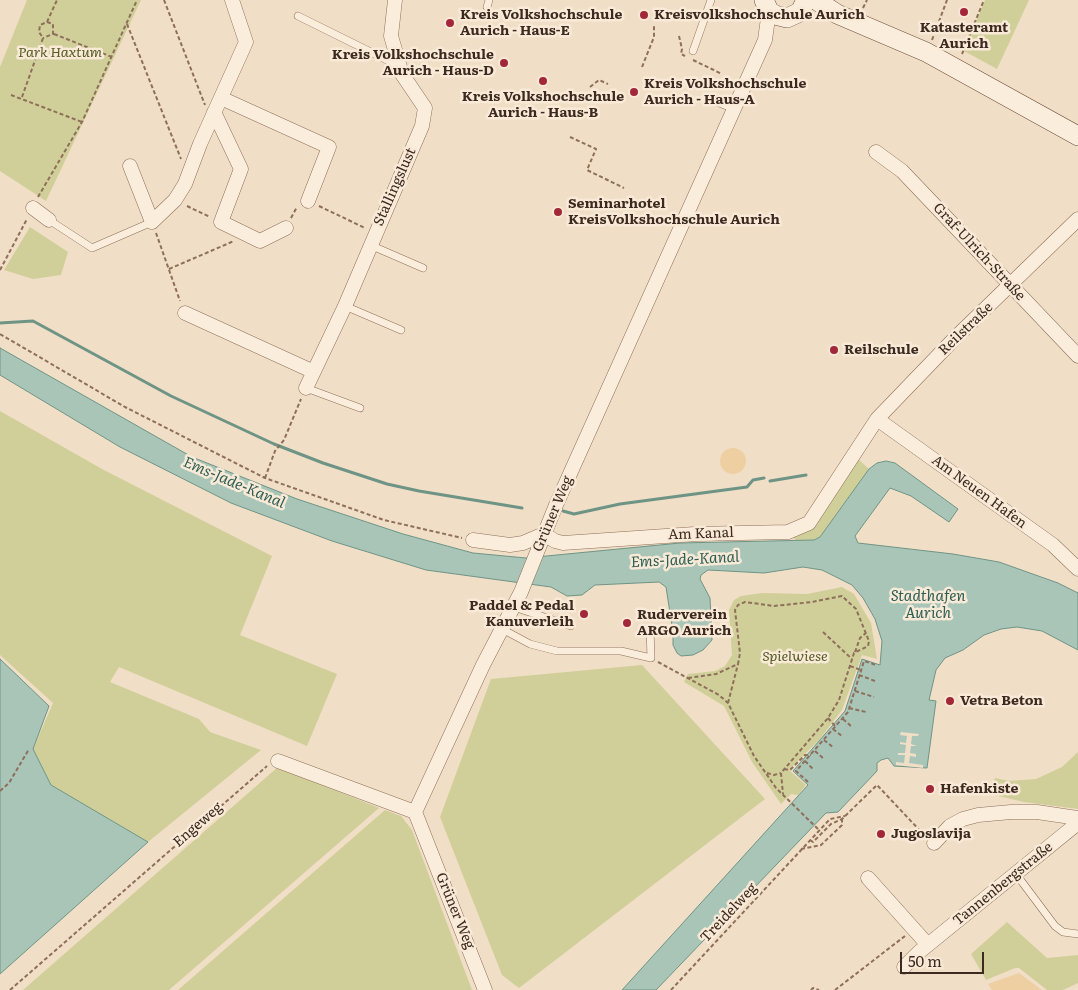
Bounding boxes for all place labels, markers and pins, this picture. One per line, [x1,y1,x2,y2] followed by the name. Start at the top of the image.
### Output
[958,6,970,18] marker: Katasteramt Aurich
[460,7,622,40] place label: Kreis Volkshochschule Aurich - Haus-E
[654,7,865,23] place label: Kreisvolkshochschule Aurich
[638,9,650,21] marker: Kreisvolkshochschule Aurich
[444,17,456,29] marker: Kreis Volkshochschule Aurich - Haus-E
[920,20,1008,52] place label: Katasteramt Aurich
[332,47,494,80] place label: Kreis Volkshochschule Aurich - Haus-D
[498,57,510,69] marker: Kreis Volkshochschule Aurich - Haus-D
[537,75,549,87] marker: Kreis Volkshochschule Aurich - Haus-B
[644,76,806,108] place label: Kreis Volkshochschule Aurich - Haus-A
[628,86,640,98] marker: Kreis Volkshochschule Aurich - Haus-A
[462,89,624,121] place label: Kreis Volkshochschule Aurich - Haus-B
[568,196,780,228] place label: Seminarhotel KreisVolkshochschule Aurich
[552,206,564,218] marker: Seminarhotel KreisVolkshochschule Aurich
[844,342,919,358] place label: Reilschule
[828,344,840,356] marker: Reilschule
[469,598,574,630] place label: Paddel & Pedal Kanuverleih
[637,607,731,640] place label: Ruderverein ARGO Aurich
[578,608,590,620] marker: Paddel & Pedal Kanuverleih
[621,617,633,629] marker: Ruderverein ARGO Aurich
[960,693,1043,709] place label: Vetra Beton
[944,695,956,707] marker: Vetra Beton
[940,781,1018,797] place label: Hafenkiste
[924,783,936,795] marker: Hafenkiste
[891,826,971,842] place label: Jugoslavija
[875,828,887,840] marker: Jugoslavija

